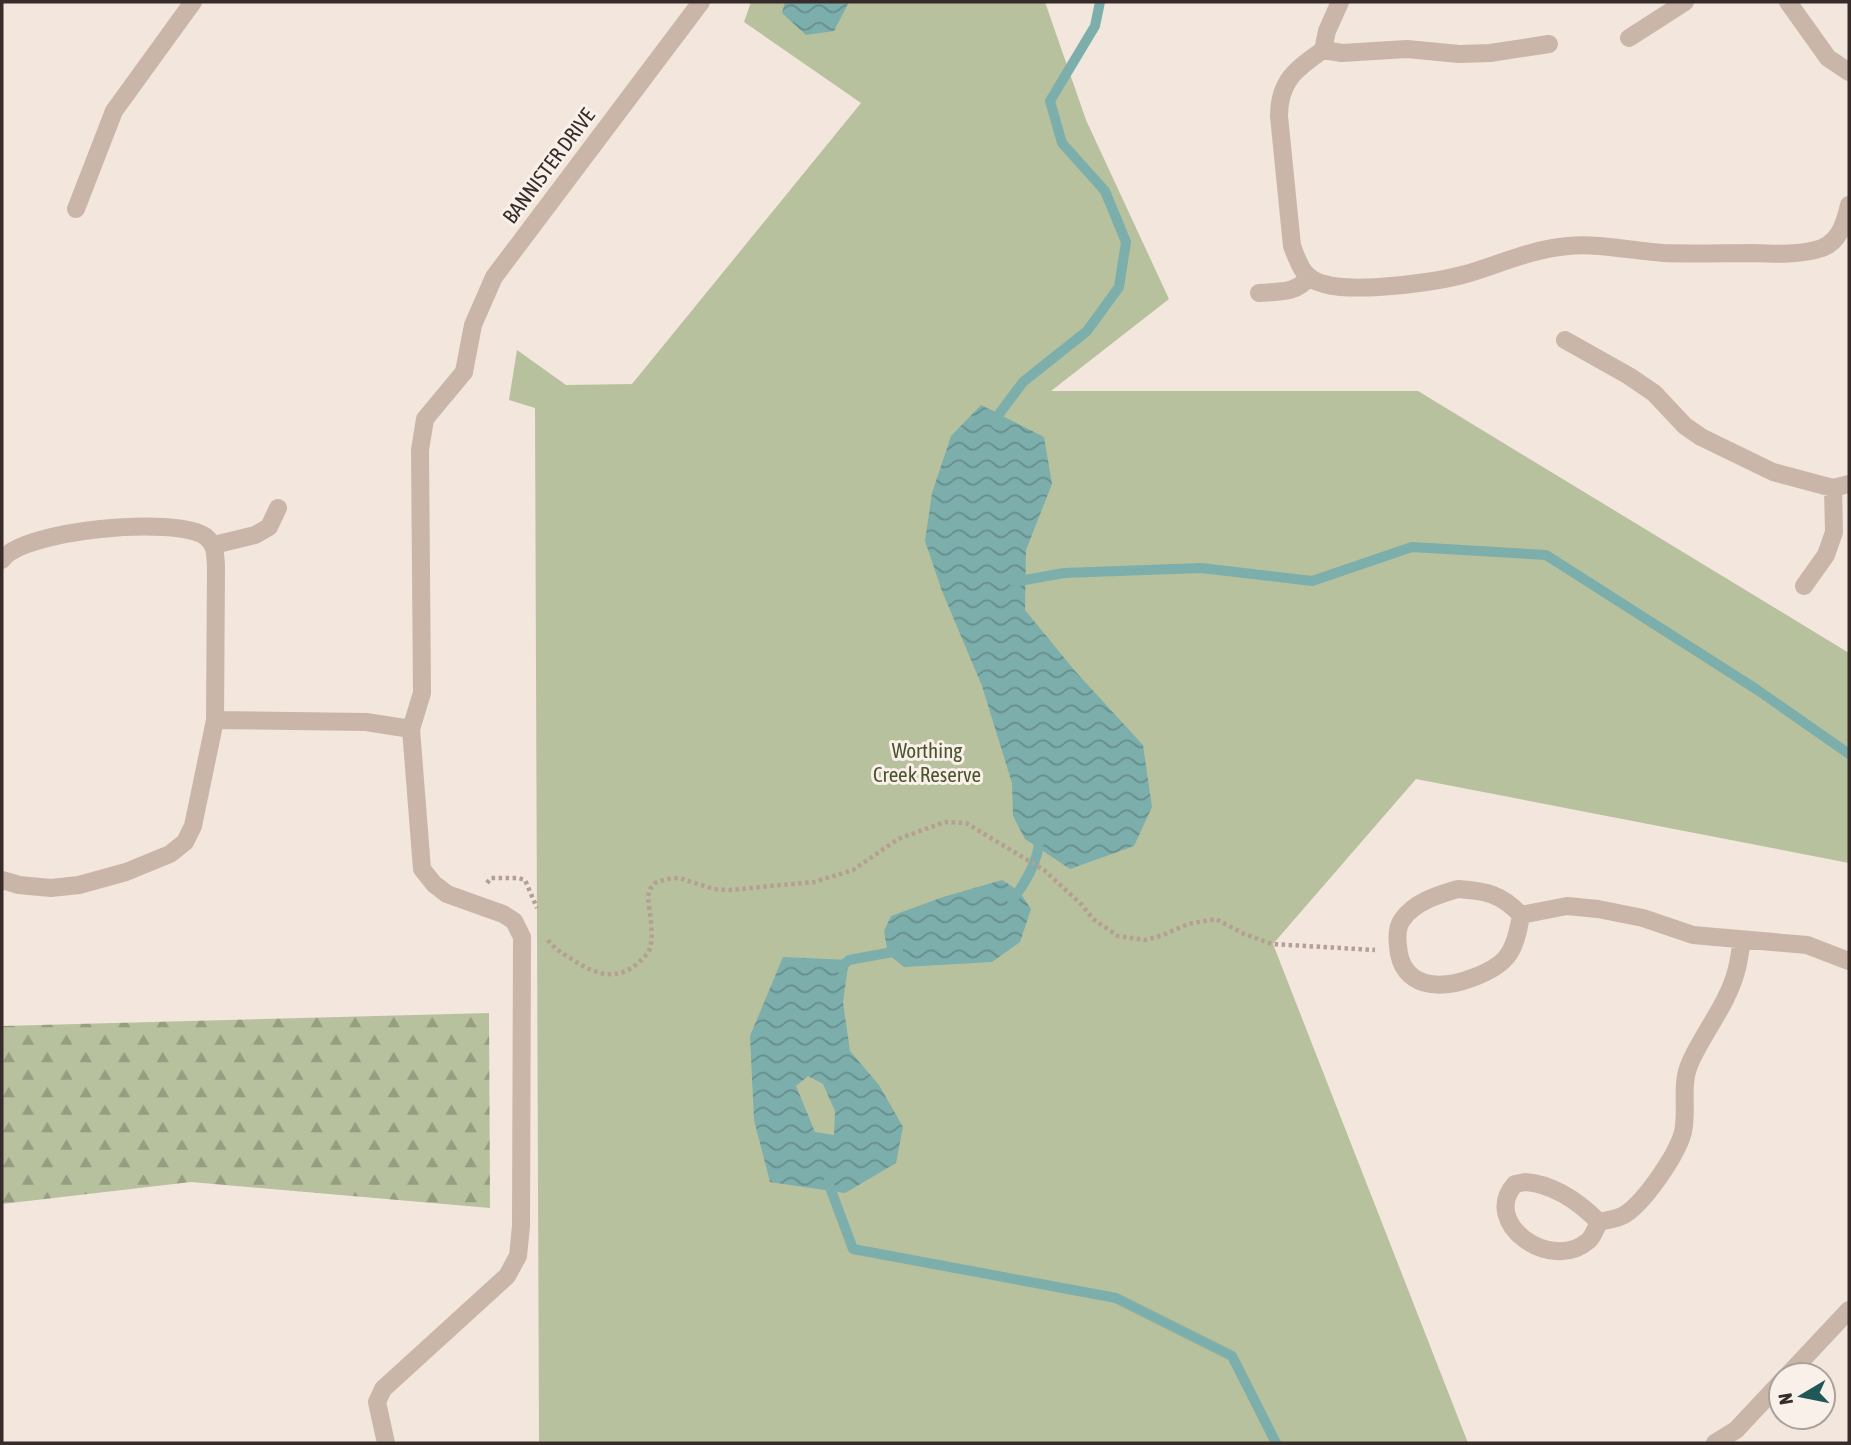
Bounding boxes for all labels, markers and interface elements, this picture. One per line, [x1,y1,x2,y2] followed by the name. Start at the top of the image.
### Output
[497,103,599,228] street label: BANNISTER DRIVE
[873,738,981,786] park label: Worthing Creek Reserve
[1767,1361,1837,1431] north arrow
[1773,1392,1797,1406] text: N

